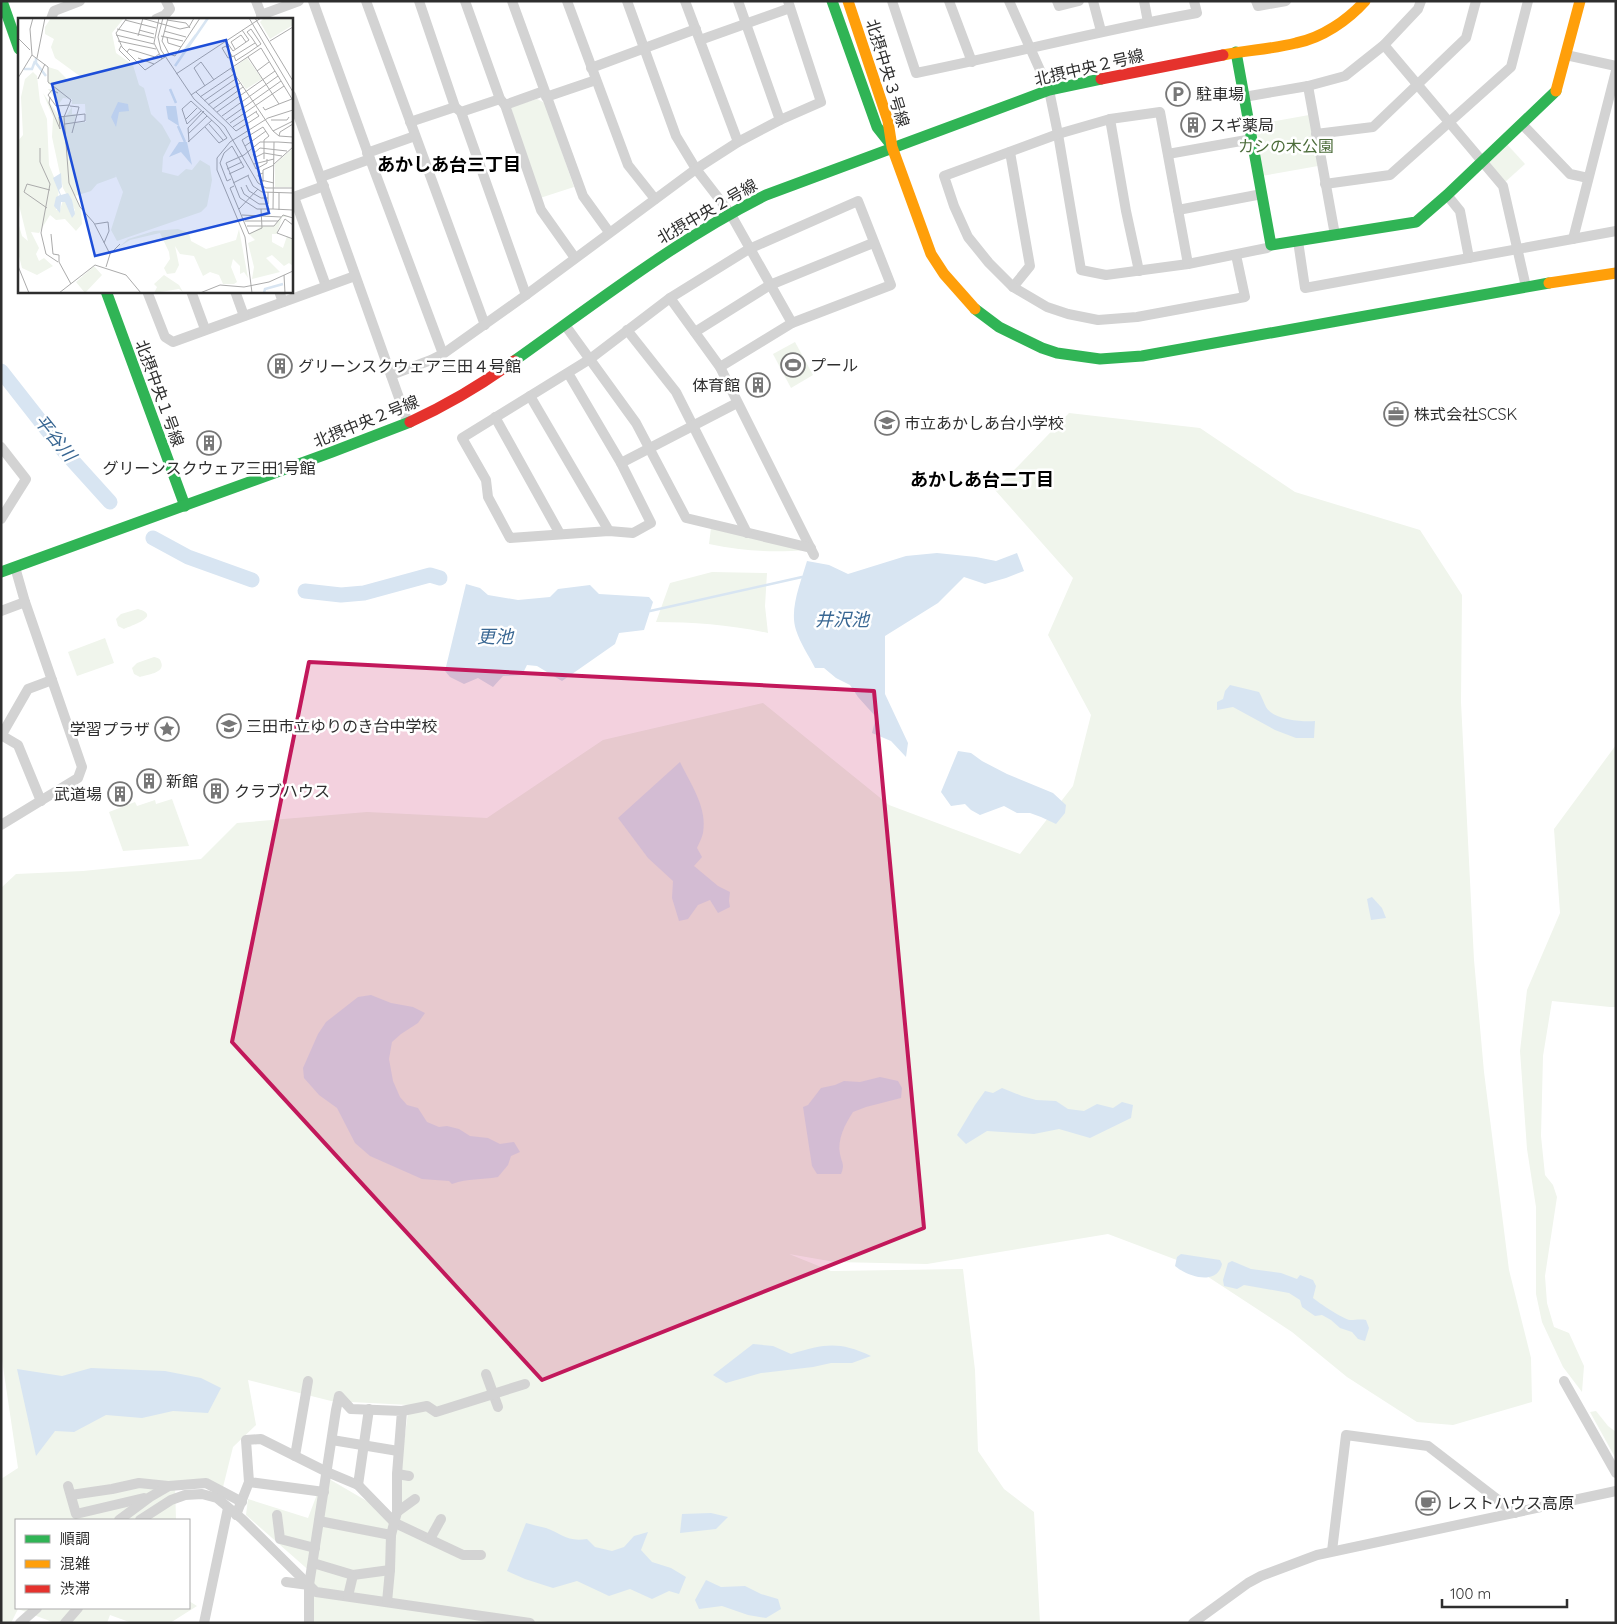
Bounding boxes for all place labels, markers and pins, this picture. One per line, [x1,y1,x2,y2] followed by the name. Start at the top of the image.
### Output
[1165,81,1191,107] parking icon: 駐車場
[1196,84,1244,104] place label: 駐車場
[1180,112,1206,138] building icon: スギ薬局
[1210,115,1274,135] place label: スギ薬局
[780,352,806,378] sports icon: プール
[267,353,293,379] building icon: グリーンスクウェア三田４号館
[810,355,858,375] place label: プール
[298,356,521,376] place label: グリーンスクウェア三田４号館
[745,372,771,398] building icon: 体育館
[692,375,740,395] place label: 体育館
[1383,401,1409,427] office icon: 株式会社SCSK
[1414,404,1517,424] place label: 株式会社SCSK
[874,410,900,436] school or university icon: 市立あかしあ台小学校
[904,413,1064,433] place label: 市立あかしあ台小学校
[196,430,222,456] building icon: グリーンスクウェア三田1号館
[103,458,315,478] place label: グリーンスクウェア三田1号館
[216,713,242,739] school or university icon: 三田市立ゆりのき台中学校
[154,716,180,742] place icon: 学習プラザ
[246,716,438,736] place label: 三田市立ゆりのき台中学校
[70,719,150,739] place label: 学習プラザ
[136,768,162,794] building icon: 新館
[166,771,198,791] place label: 新館
[203,778,229,804] building icon: クラブハウス
[107,781,133,807] building icon: 武道場
[234,781,330,801] place label: クラブハウス
[54,784,102,804] place label: 武道場
[1415,1490,1441,1516] cafe icon: レストハウス高原
[1446,1493,1574,1513] place label: レストハウス高原

